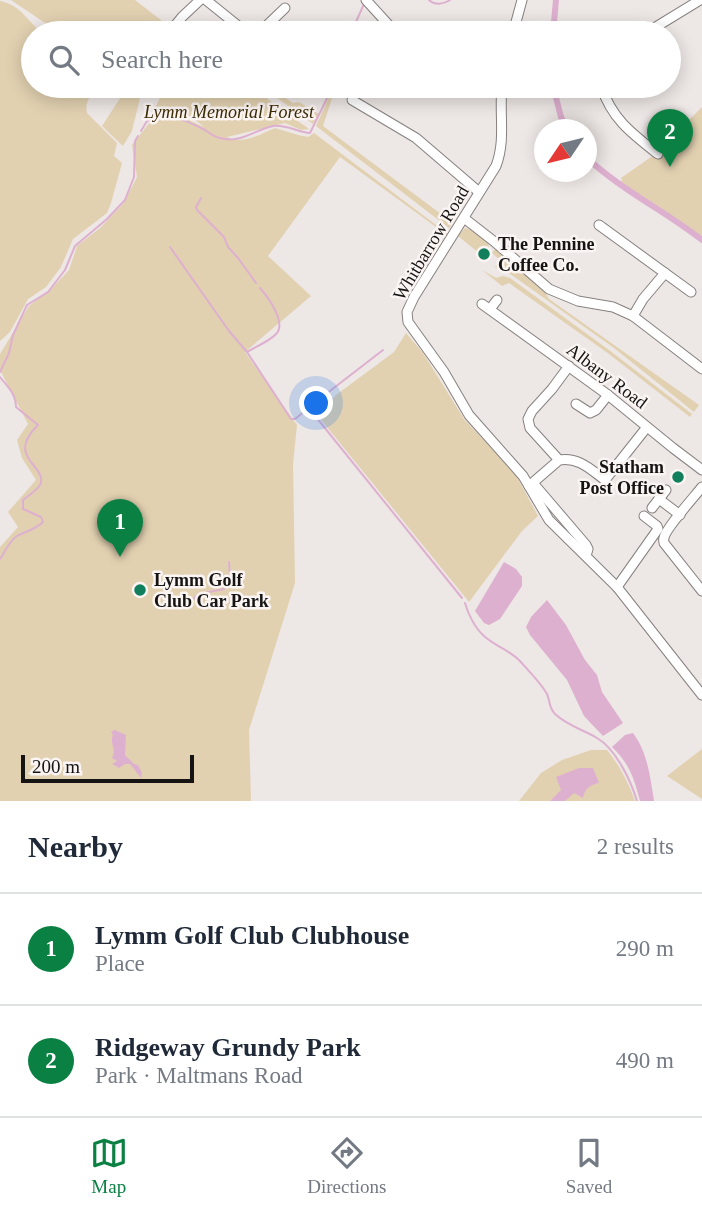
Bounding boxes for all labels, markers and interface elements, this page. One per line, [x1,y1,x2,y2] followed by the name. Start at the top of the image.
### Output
[21,21,681,98] search box
[45,41,83,79] icon: search
[101,45,223,74] text: Search here
[143,102,315,122] park label: Lymm Memorial Forest
[647,109,693,167] pin: 2
[534,119,597,182] north arrow
[389,182,473,304] street label: Whitbarrow Road
[498,234,595,275] place label: The Pennine Coffee Co.
[476,246,492,262] marker: The Pennine Coffee Co.
[563,339,651,413] street label: Albany Road
[299,386,333,420] your location
[580,457,664,498] place label: Statham Post Office
[670,469,686,485] marker: Statham Post Office
[97,499,143,557] pin: 1
[154,570,269,611] place label: Lymm Golf Club Car Park
[132,582,148,598] marker: Lymm Golf Club Car Park
[21,752,194,784] scale bar
[32,756,80,777] text: 200 m
[28,830,123,863] text: Nearby
[597,834,674,859] text: 2 results
[95,921,409,950] text: Lymm Golf Club Clubhouse
[45,936,57,961] text: 1
[616,936,674,961] text: 290 m
[95,951,145,976] text: Place
[95,1033,361,1062] text: Ridgeway Grundy Park
[45,1048,57,1073] text: 2
[616,1048,674,1073] text: 490 m
[95,1063,303,1088] text: Park · Maltmans Road
[90,1134,128,1198] tab: Map
[307,1134,386,1198] tab: Directions
[566,1134,612,1198] tab: Saved

